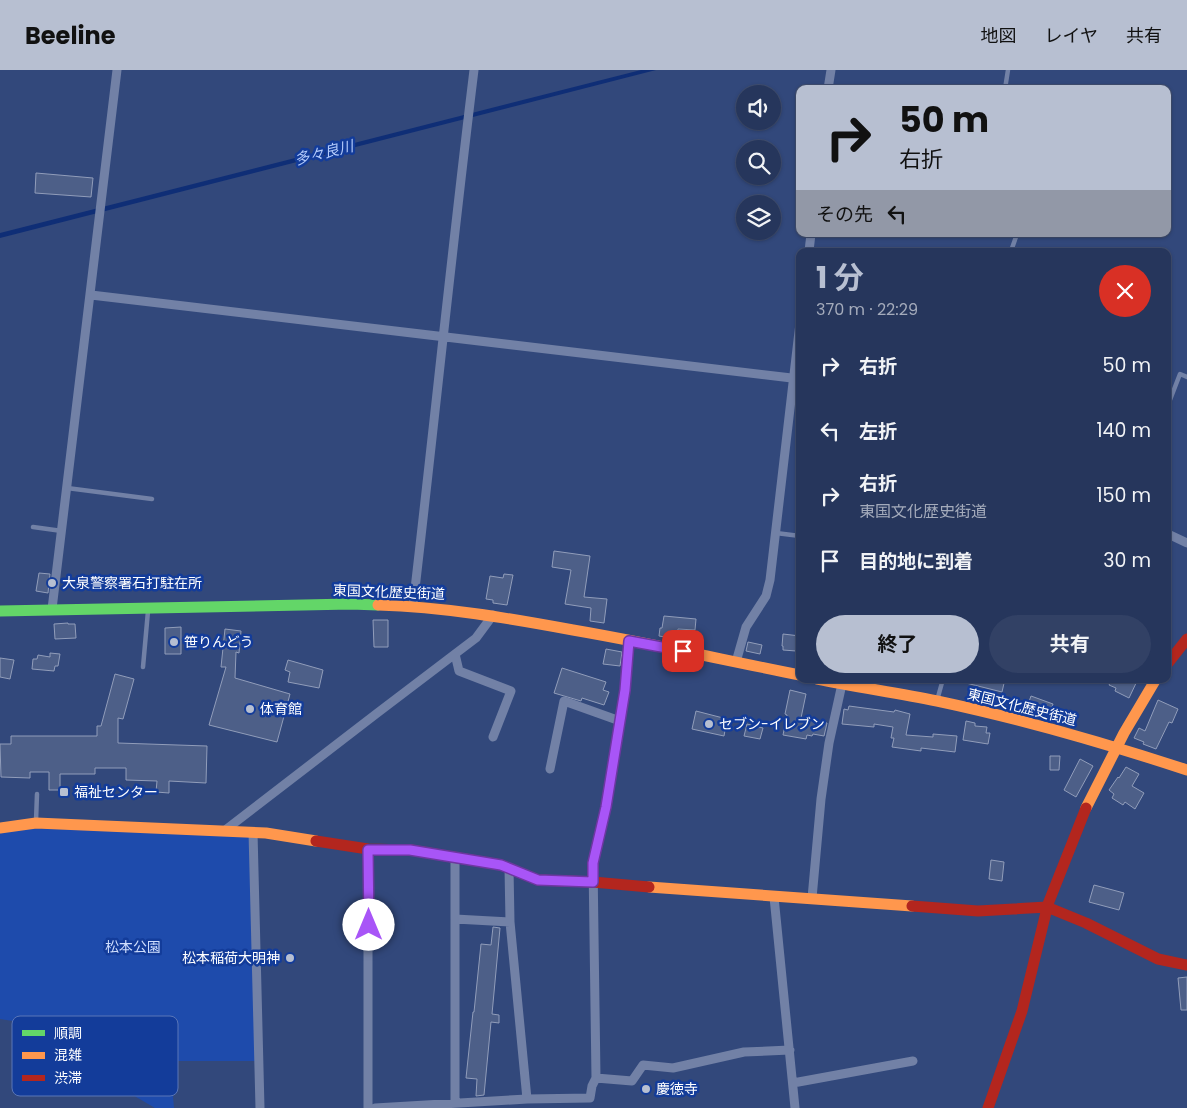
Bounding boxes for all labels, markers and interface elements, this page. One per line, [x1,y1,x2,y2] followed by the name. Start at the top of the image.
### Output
[25,19,116,52] text: Beeline
[981,23,1017,48] text: 地図
[1045,23,1098,48] text: レイヤ
[1126,23,1162,48] text: 共有
[736,85,781,240] map controls
[736,85,781,130] button: sound
[899,95,989,144] text: 50 m
[816,105,881,170] icon: right
[292,135,357,170] water label: 多々良川
[736,140,781,185] button: search
[899,144,943,175] text: 右折
[736,195,781,240] button: layers
[883,200,911,228] icon: left
[816,201,873,228] text: その先
[816,256,864,299] text: 1 分
[1099,265,1151,317] button: close
[816,298,918,321] text: 370 m · 22:29
[816,352,844,380] icon: right
[1102,352,1151,379] text: 50 m
[859,353,897,380] text: 右折
[816,417,844,445] icon: left
[1096,417,1151,444] text: 140 m
[859,418,897,445] text: 左折
[859,470,897,497] text: 右折
[816,482,844,510] icon: right
[1096,482,1151,509] text: 150 m
[859,500,987,523] text: 東国文化歴史街道
[816,547,844,575] icon: arrive
[1103,547,1151,574] text: 30 m
[859,548,973,575] text: 目的地に到着
[62,573,202,593] place label: 大泉警察署石打駐在所
[46,577,58,589] marker: 大泉警察署石打駐在所
[333,580,445,604] street label: 東国文化歴史街道
[816,615,979,673] button: 終了
[989,615,1151,673] button: 共有
[662,630,704,672] pin
[184,632,254,652] place label: 笹りんどう
[168,636,180,648] marker: 笹りんどう
[669,637,697,665] icon: arrive
[965,684,1079,730] street label: 東国文化歴史街道
[260,699,302,719] place label: 体育館
[244,703,256,715] marker: 体育館
[719,714,825,734] place label: セブン-イレブン
[703,718,715,730] marker: セブン-イレブン
[74,782,158,802] place label: 福祉センター
[58,786,70,798] marker: 福祉センター
[342,898,394,950] position arrow
[105,937,161,957] park label: 松本公園
[182,948,280,968] place label: 松本稲荷大明神
[284,952,296,964] marker: 松本稲荷大明神
[12,1016,178,1096] legend
[54,1023,82,1043] text: 順調
[54,1045,82,1065] text: 混雑
[54,1068,82,1088] text: 渋滞
[656,1079,698,1099] place label: 慶徳寺
[640,1083,652,1095] marker: 慶徳寺

